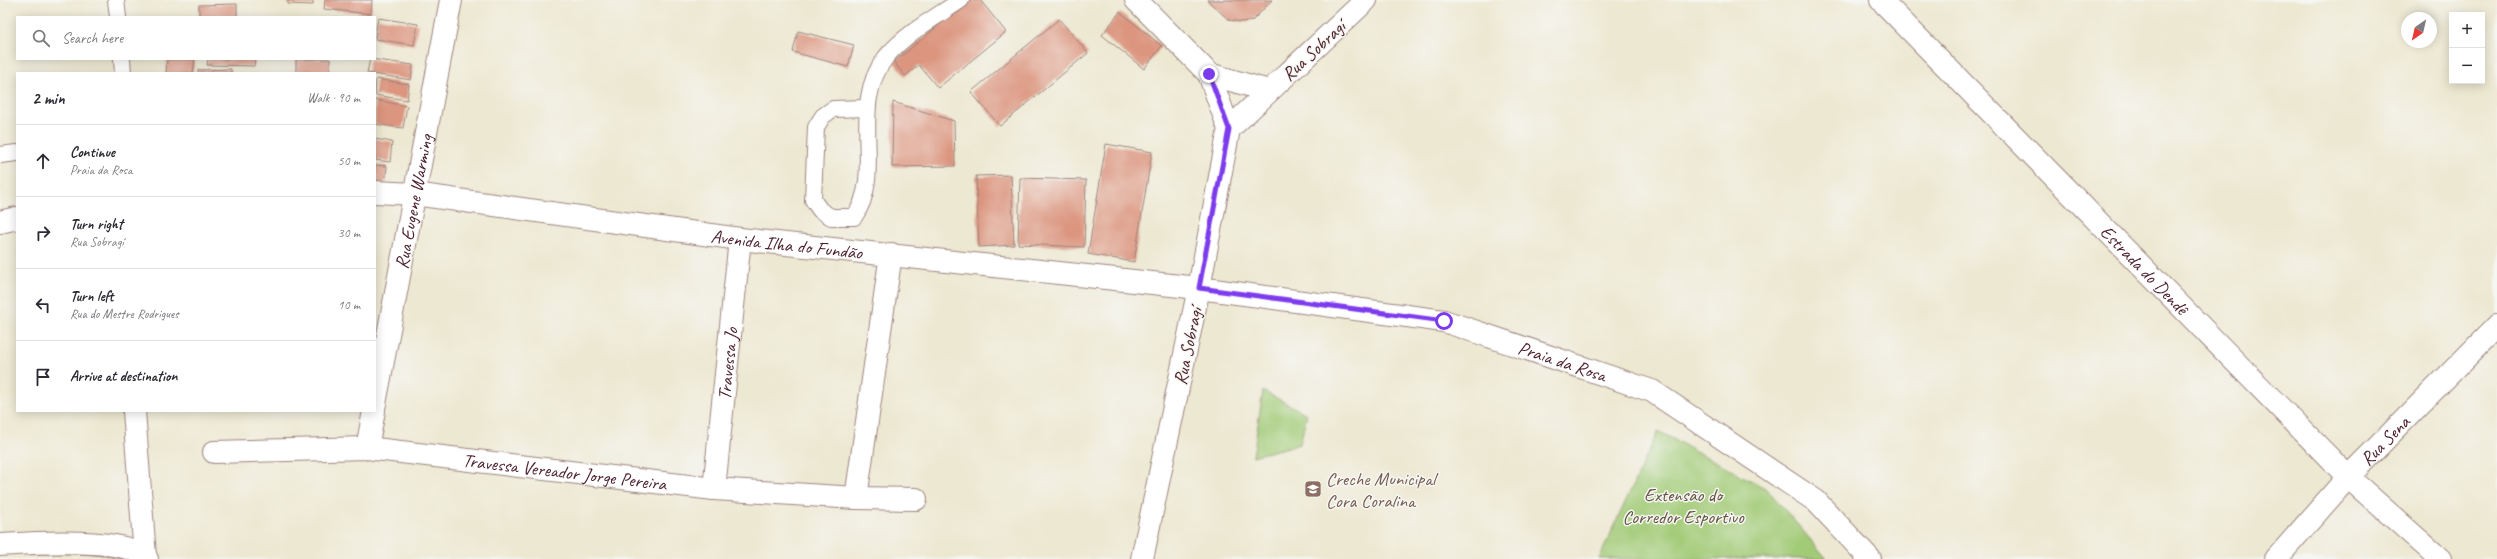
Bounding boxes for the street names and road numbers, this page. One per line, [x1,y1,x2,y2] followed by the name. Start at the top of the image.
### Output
[1277,12,1354,86] street label: Rua Sobragí
[390,131,439,271] street label: Rua Eugene Warming
[2095,220,2195,322] street label: Estrada do Dendê
[709,224,865,265] street label: Avenida Ilha do Fundão
[1168,301,1209,387] street label: Rua Sobragí
[712,325,744,401] street label: Travessa Jo
[1515,336,1611,388] street label: Praia da Rosa
[2355,409,2416,471] street label: Rua Sena
[461,448,669,496] street label: Travessa Vereador Jorge Pereira

